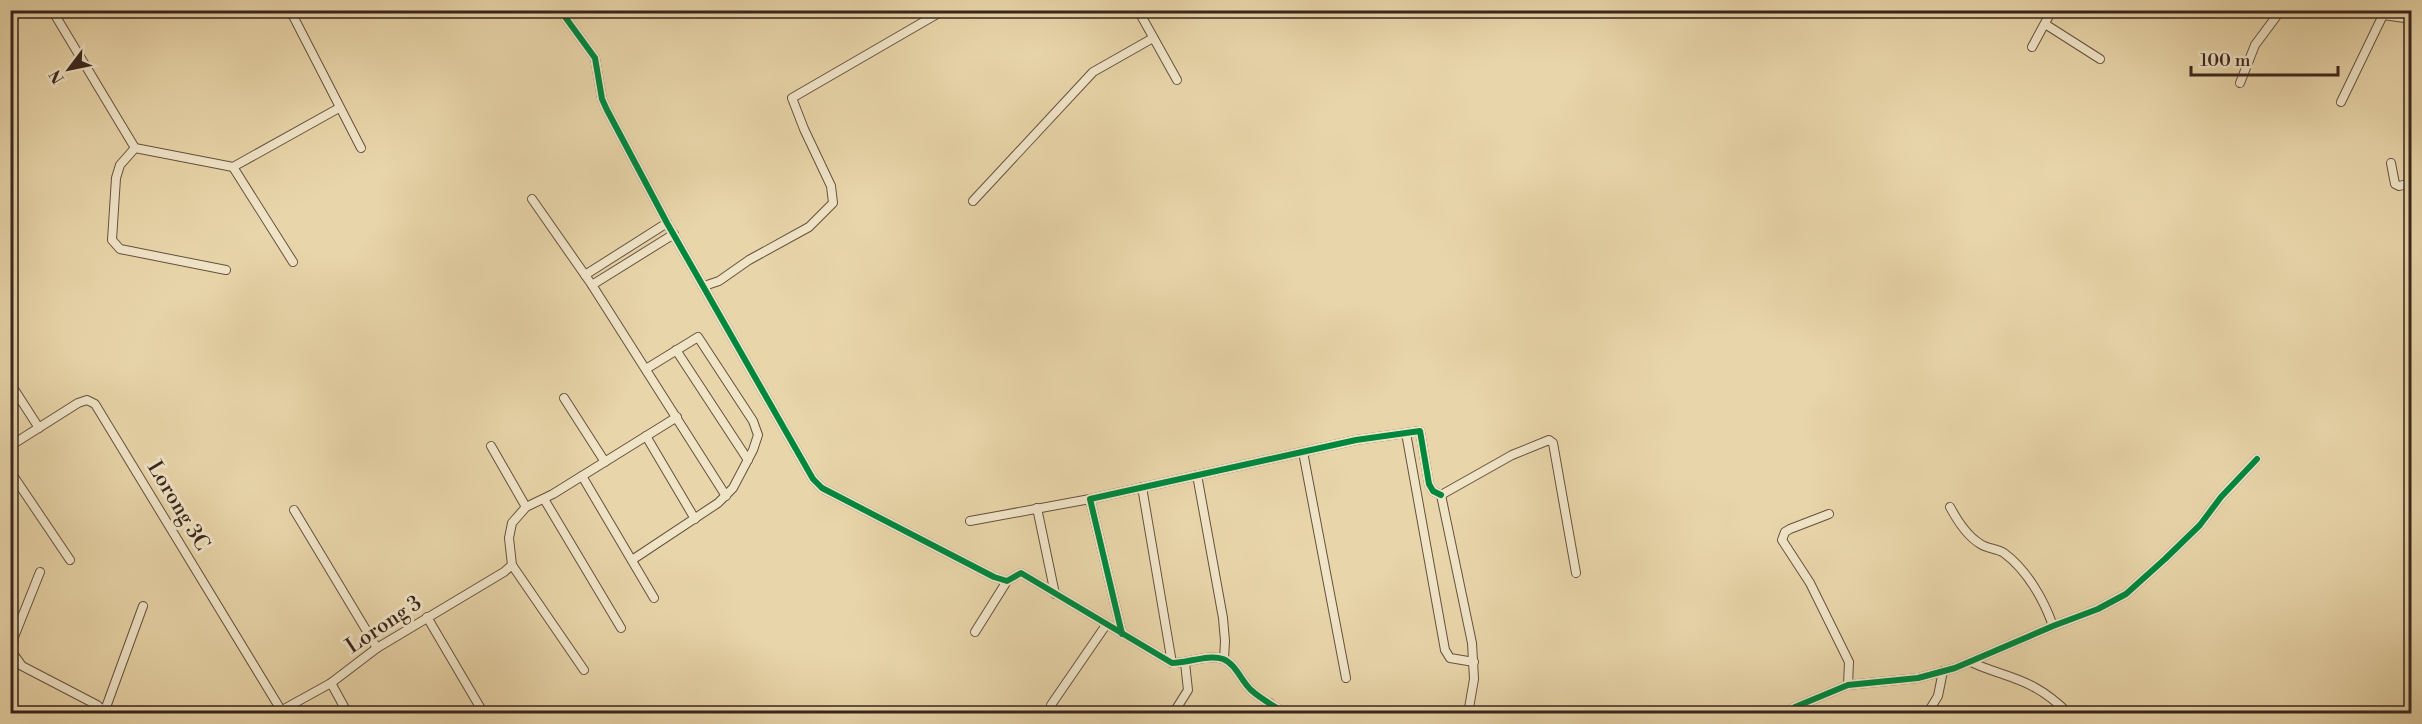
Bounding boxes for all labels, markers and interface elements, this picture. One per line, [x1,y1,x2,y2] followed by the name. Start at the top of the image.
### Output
[39,39,99,99] north arrow
[2191,39,2338,77] scale bar
[2200,49,2251,72] text: 100 m
[45,65,69,87] text: N
[141,456,215,556] street label: Lorong 3C
[341,590,427,660] street label: Lorong 3

